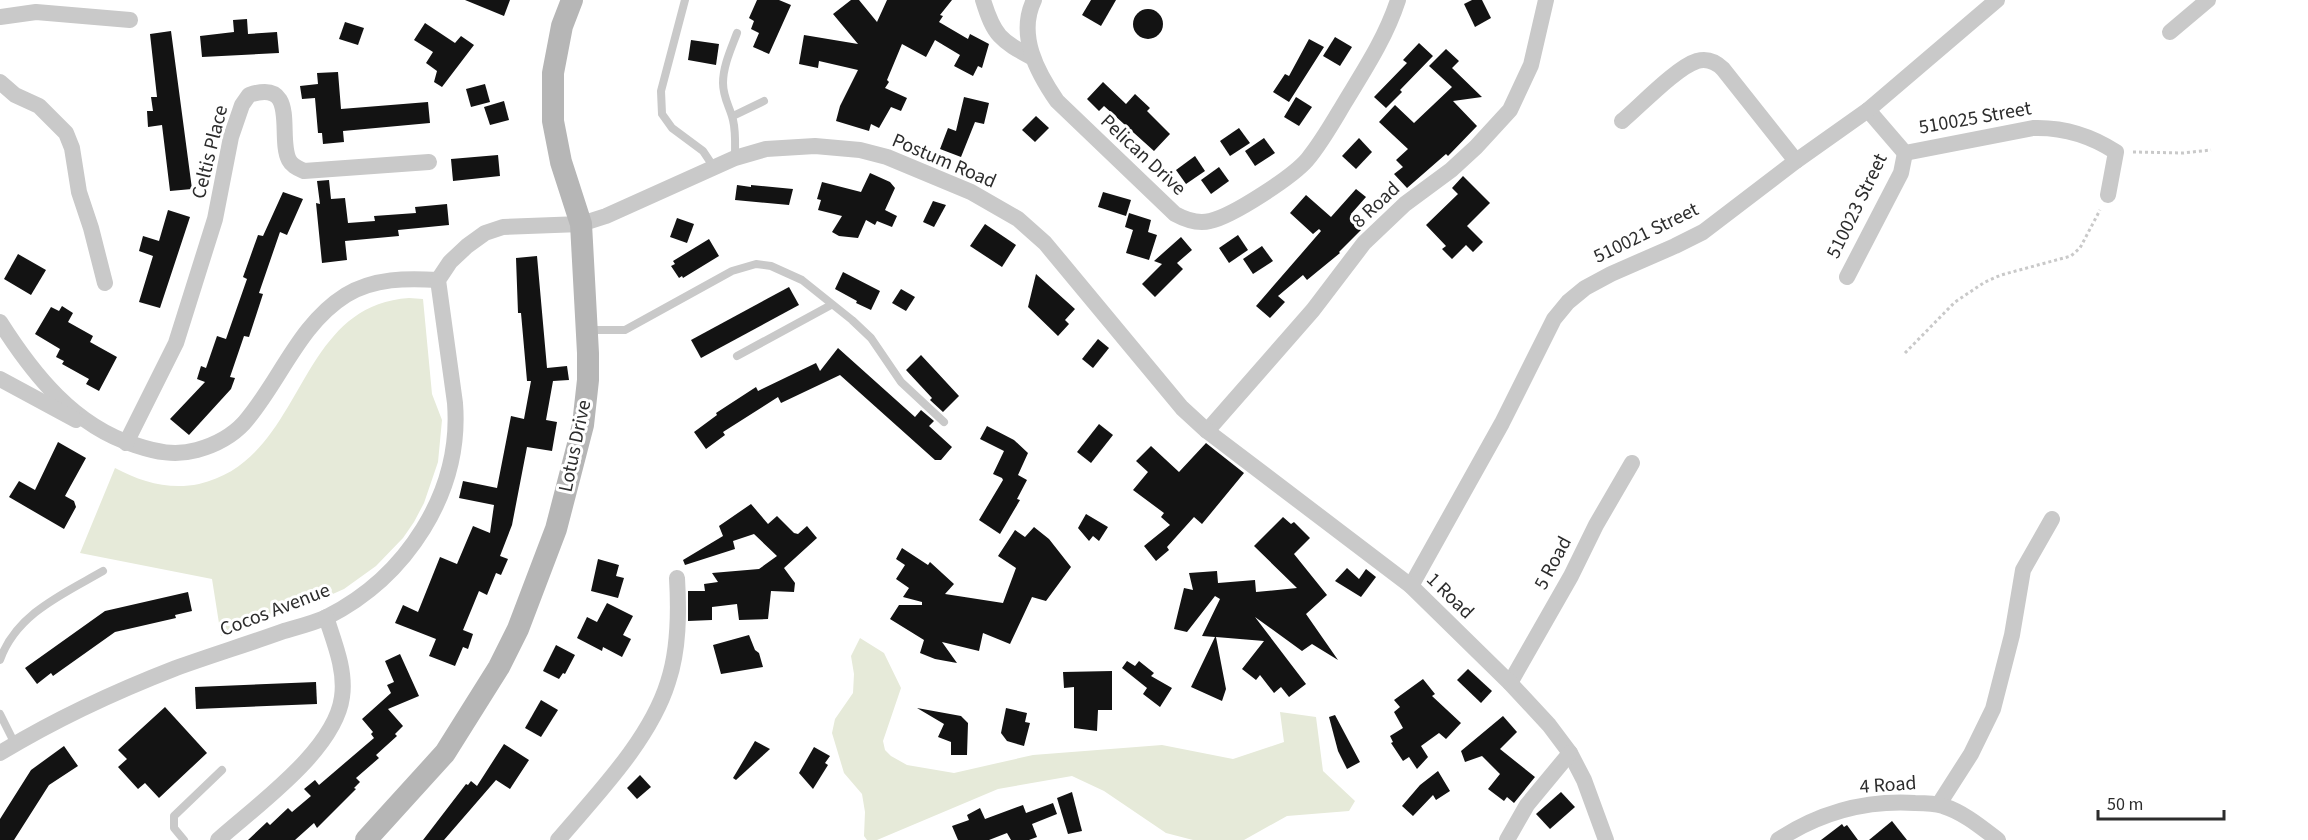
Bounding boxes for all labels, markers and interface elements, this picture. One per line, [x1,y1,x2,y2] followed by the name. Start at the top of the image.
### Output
[1917,94,2034,142] street label: 510025 Street
[185,102,235,202] street label: Celtis Place
[1094,108,1192,202] street label: Pelican Drive
[888,126,1000,196] street label: Postum Road
[1819,149,1895,263] street label: 510023 Street
[1346,175,1406,235] street label: 8 Road
[1589,195,1703,271] street label: 510021 Street
[552,397,598,495] street label: Lotus Drive
[1527,531,1579,595] street label: 5 Road
[1420,566,1480,626] street label: 1 Road
[216,576,334,644] street label: Cocos Avenue
[1859,769,1917,801] street label: 4 Road
[2098,783,2224,821] scale bar
[2107,792,2143,817] text: 50 m

